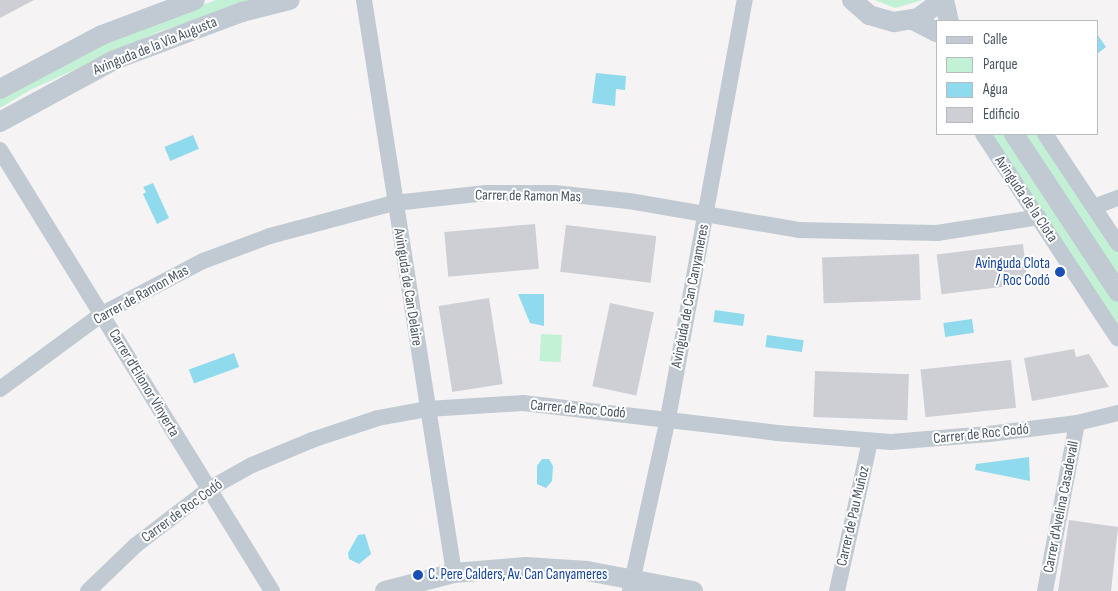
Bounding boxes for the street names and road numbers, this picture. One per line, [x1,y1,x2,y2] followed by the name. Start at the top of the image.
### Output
[91,13,219,79] street label: Avinguda de la Via Augusta
[991,152,1061,246] street label: Avinguda de la Clota
[475,186,581,206] street label: Carrer de Ramon Mas
[667,223,713,369] street label: Avinguda de Can Canyameres
[390,227,426,347] street label: Avinguda de Can Delaire
[90,261,192,329] street label: Carrer de Ramon Mas
[105,326,183,440] street label: Carrer d'Elionor Vinyerta
[530,396,626,422] street label: Carrer de Roc Codó
[932,420,1030,448] street label: Carrer de Roc Codó
[1039,440,1083,574] street label: Carrer d'Avelina Casadevall
[833,464,873,568] street label: Carrer de Pau Muñoz
[138,476,226,546] street label: Carrer de Roc Codó

